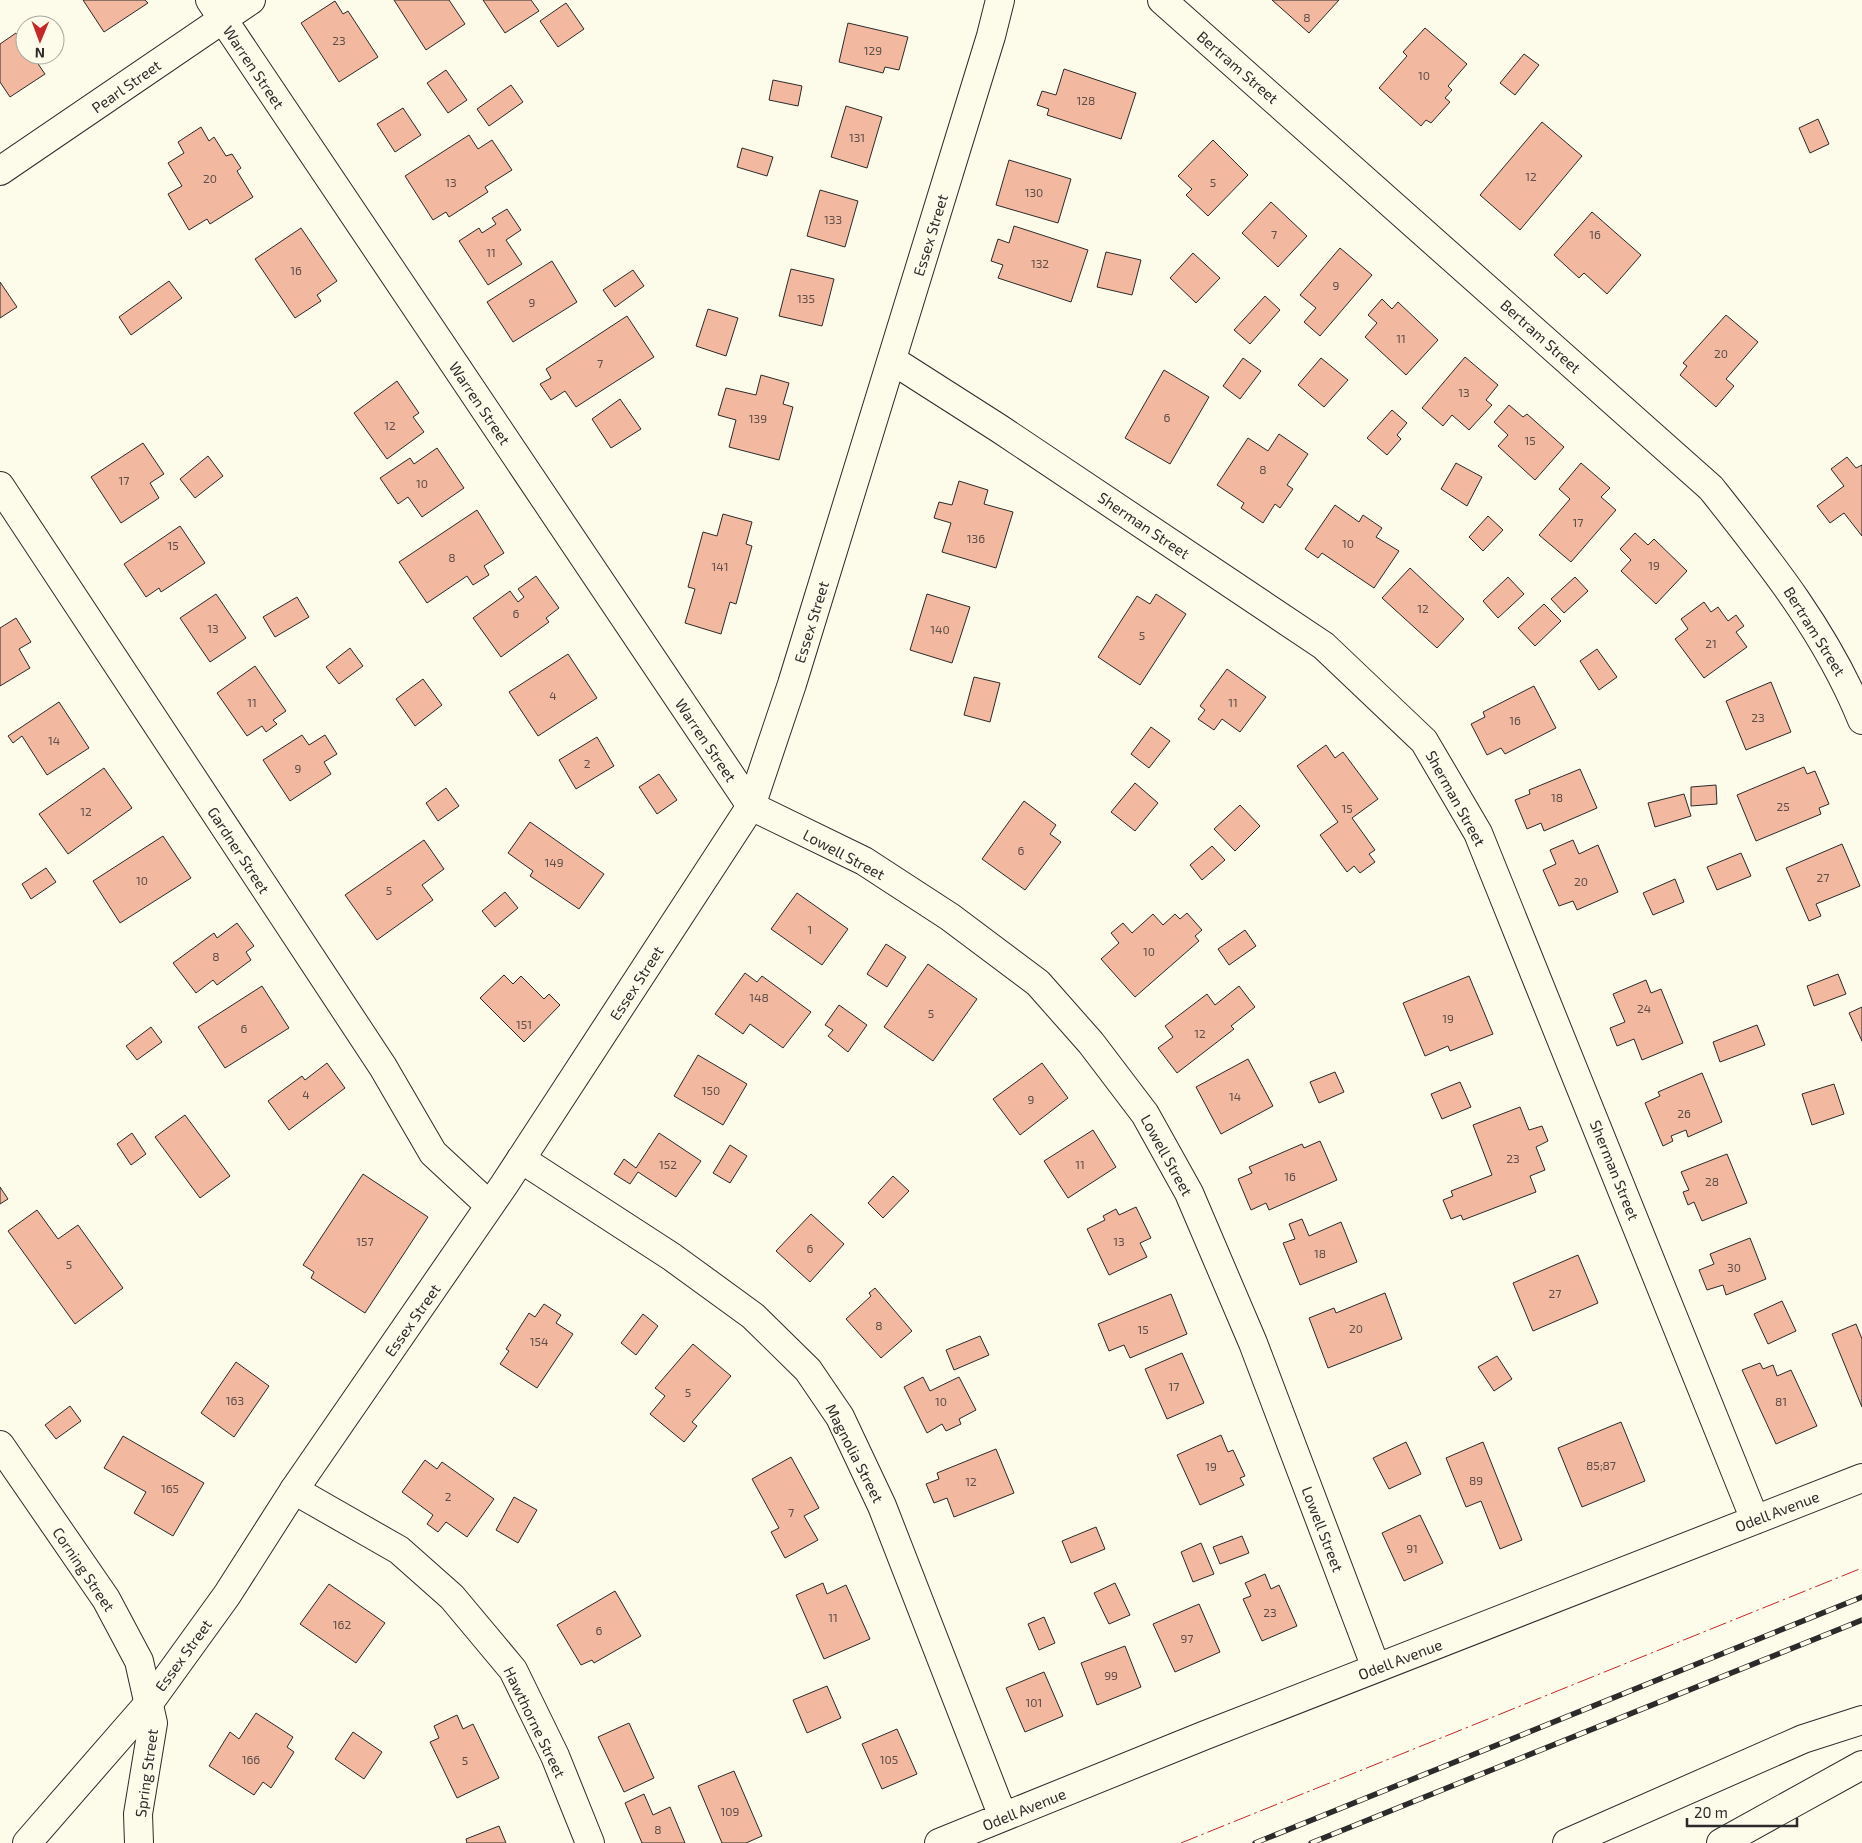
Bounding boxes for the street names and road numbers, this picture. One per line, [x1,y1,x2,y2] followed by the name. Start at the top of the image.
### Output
[220,22,288,112] street label: Warren Street
[1194,27,1282,107] street label: Bertram Street
[88,55,164,116] street label: Pearl Street
[909,192,951,278] street label: Essex Street
[1497,295,1585,377] street label: Bertram Street
[446,358,514,448] street label: Warren Street
[1095,488,1193,562] street label: Sherman Street
[790,579,832,665] street label: Essex Street
[1780,583,1850,679] street label: Bertram Street
[672,695,740,785] street label: Warren Street
[1422,747,1490,849] street label: Sherman Street
[204,803,274,897] street label: Gardner Street
[800,825,888,883] street label: Lowell Street
[605,942,667,1023] street label: Essex Street
[1137,1111,1197,1199] street label: Lowell Street
[1587,1117,1643,1223] street label: Sherman Street
[380,1280,444,1360] street label: Essex Street
[822,1401,888,1506] street label: Magnolia Street
[1298,1484,1348,1575] street label: Lowell Street
[1732,1487,1822,1535] street label: Odell Avenue
[49,1523,119,1615] street label: Corning Street
[151,1615,215,1695] street label: Essex Street
[1355,1635,1445,1683] street label: Odell Avenue
[500,1664,570,1781] street label: Hawthorne Street
[131,1727,161,1818] street label: Spring Street
[980,1784,1068,1834] street label: Odell Avenue

